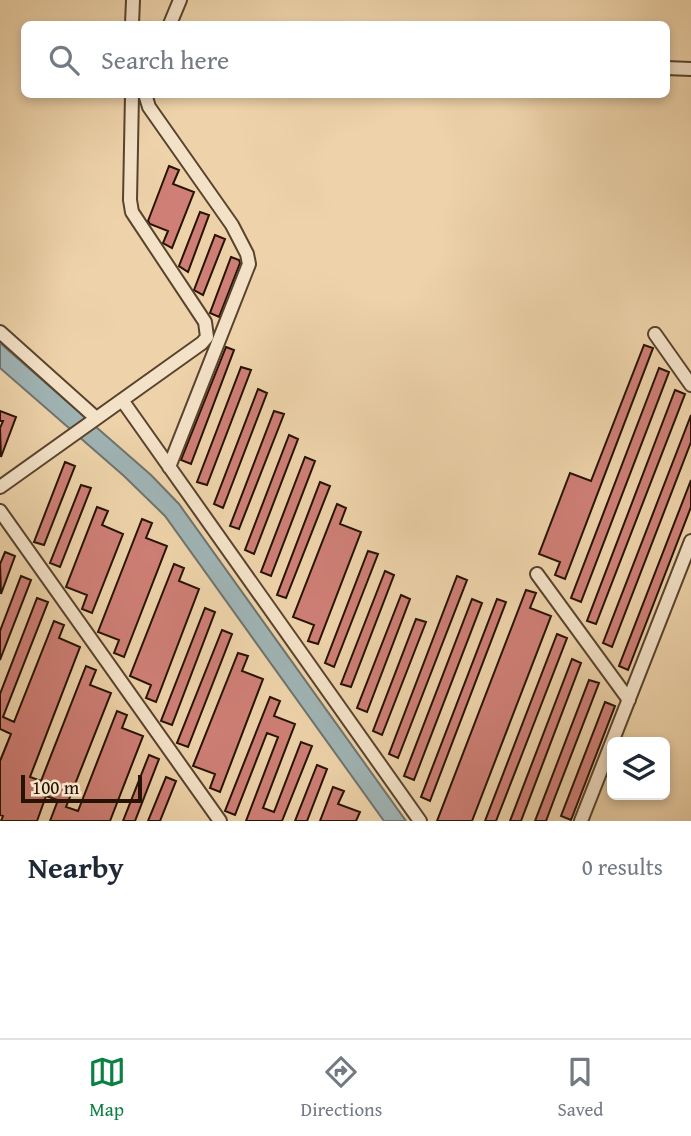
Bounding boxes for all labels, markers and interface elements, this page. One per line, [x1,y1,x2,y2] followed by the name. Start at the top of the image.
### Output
[21,21,670,98] search box
[101,40,229,79] text: Search here
[45,41,83,79] icon: search
[607,737,670,800] map controls
[607,737,670,800] button: layers
[21,772,142,804] scale bar
[32,773,79,801] text: 100 m
[28,845,124,889] text: Nearby
[582,850,663,883] text: 0 results
[88,1053,126,1123] tab: Map
[301,1053,382,1123] tab: Directions
[557,1053,603,1123] tab: Saved

